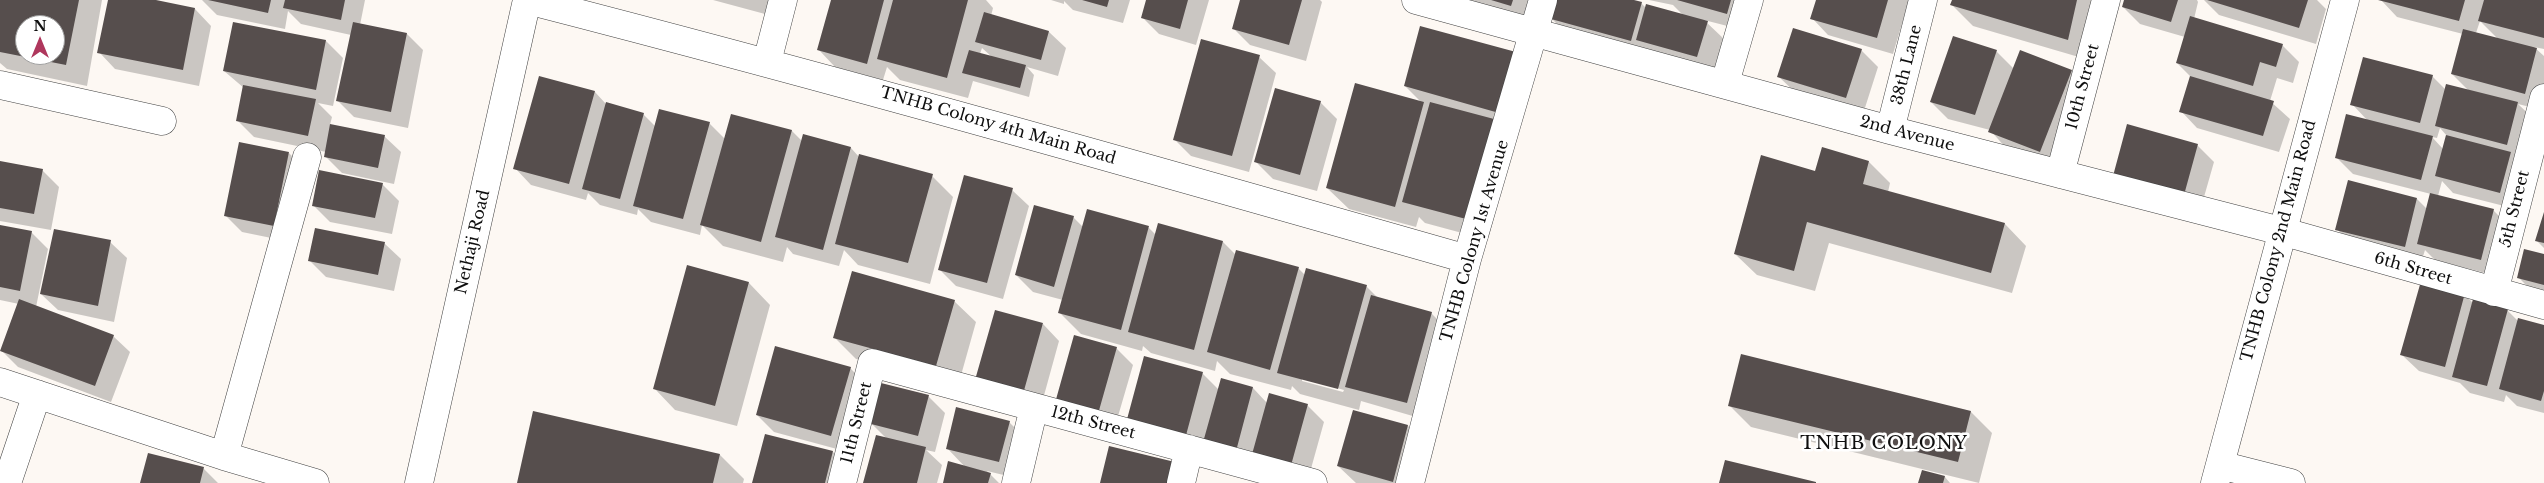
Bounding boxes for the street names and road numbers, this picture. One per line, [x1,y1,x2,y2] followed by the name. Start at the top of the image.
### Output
[1888,23,1926,107] street label: 38th Lane
[2062,42,2104,132] street label: 10th Street
[878,83,1118,169] street label: TNHB Colony 4th Main Road
[1858,112,1956,156] street label: 2nd Avenue
[2237,118,2321,364] street label: TNHB Colony 2nd Main Road
[1437,138,1513,344] street label: TNHB Colony 1st Avenue
[2496,168,2534,250] street label: 5th Street
[452,188,494,296] street label: Nethaji Road
[2372,249,2454,289] street label: 6th Street
[838,380,876,466] street label: 11th Street
[1049,402,1137,444] street label: 12th Street

